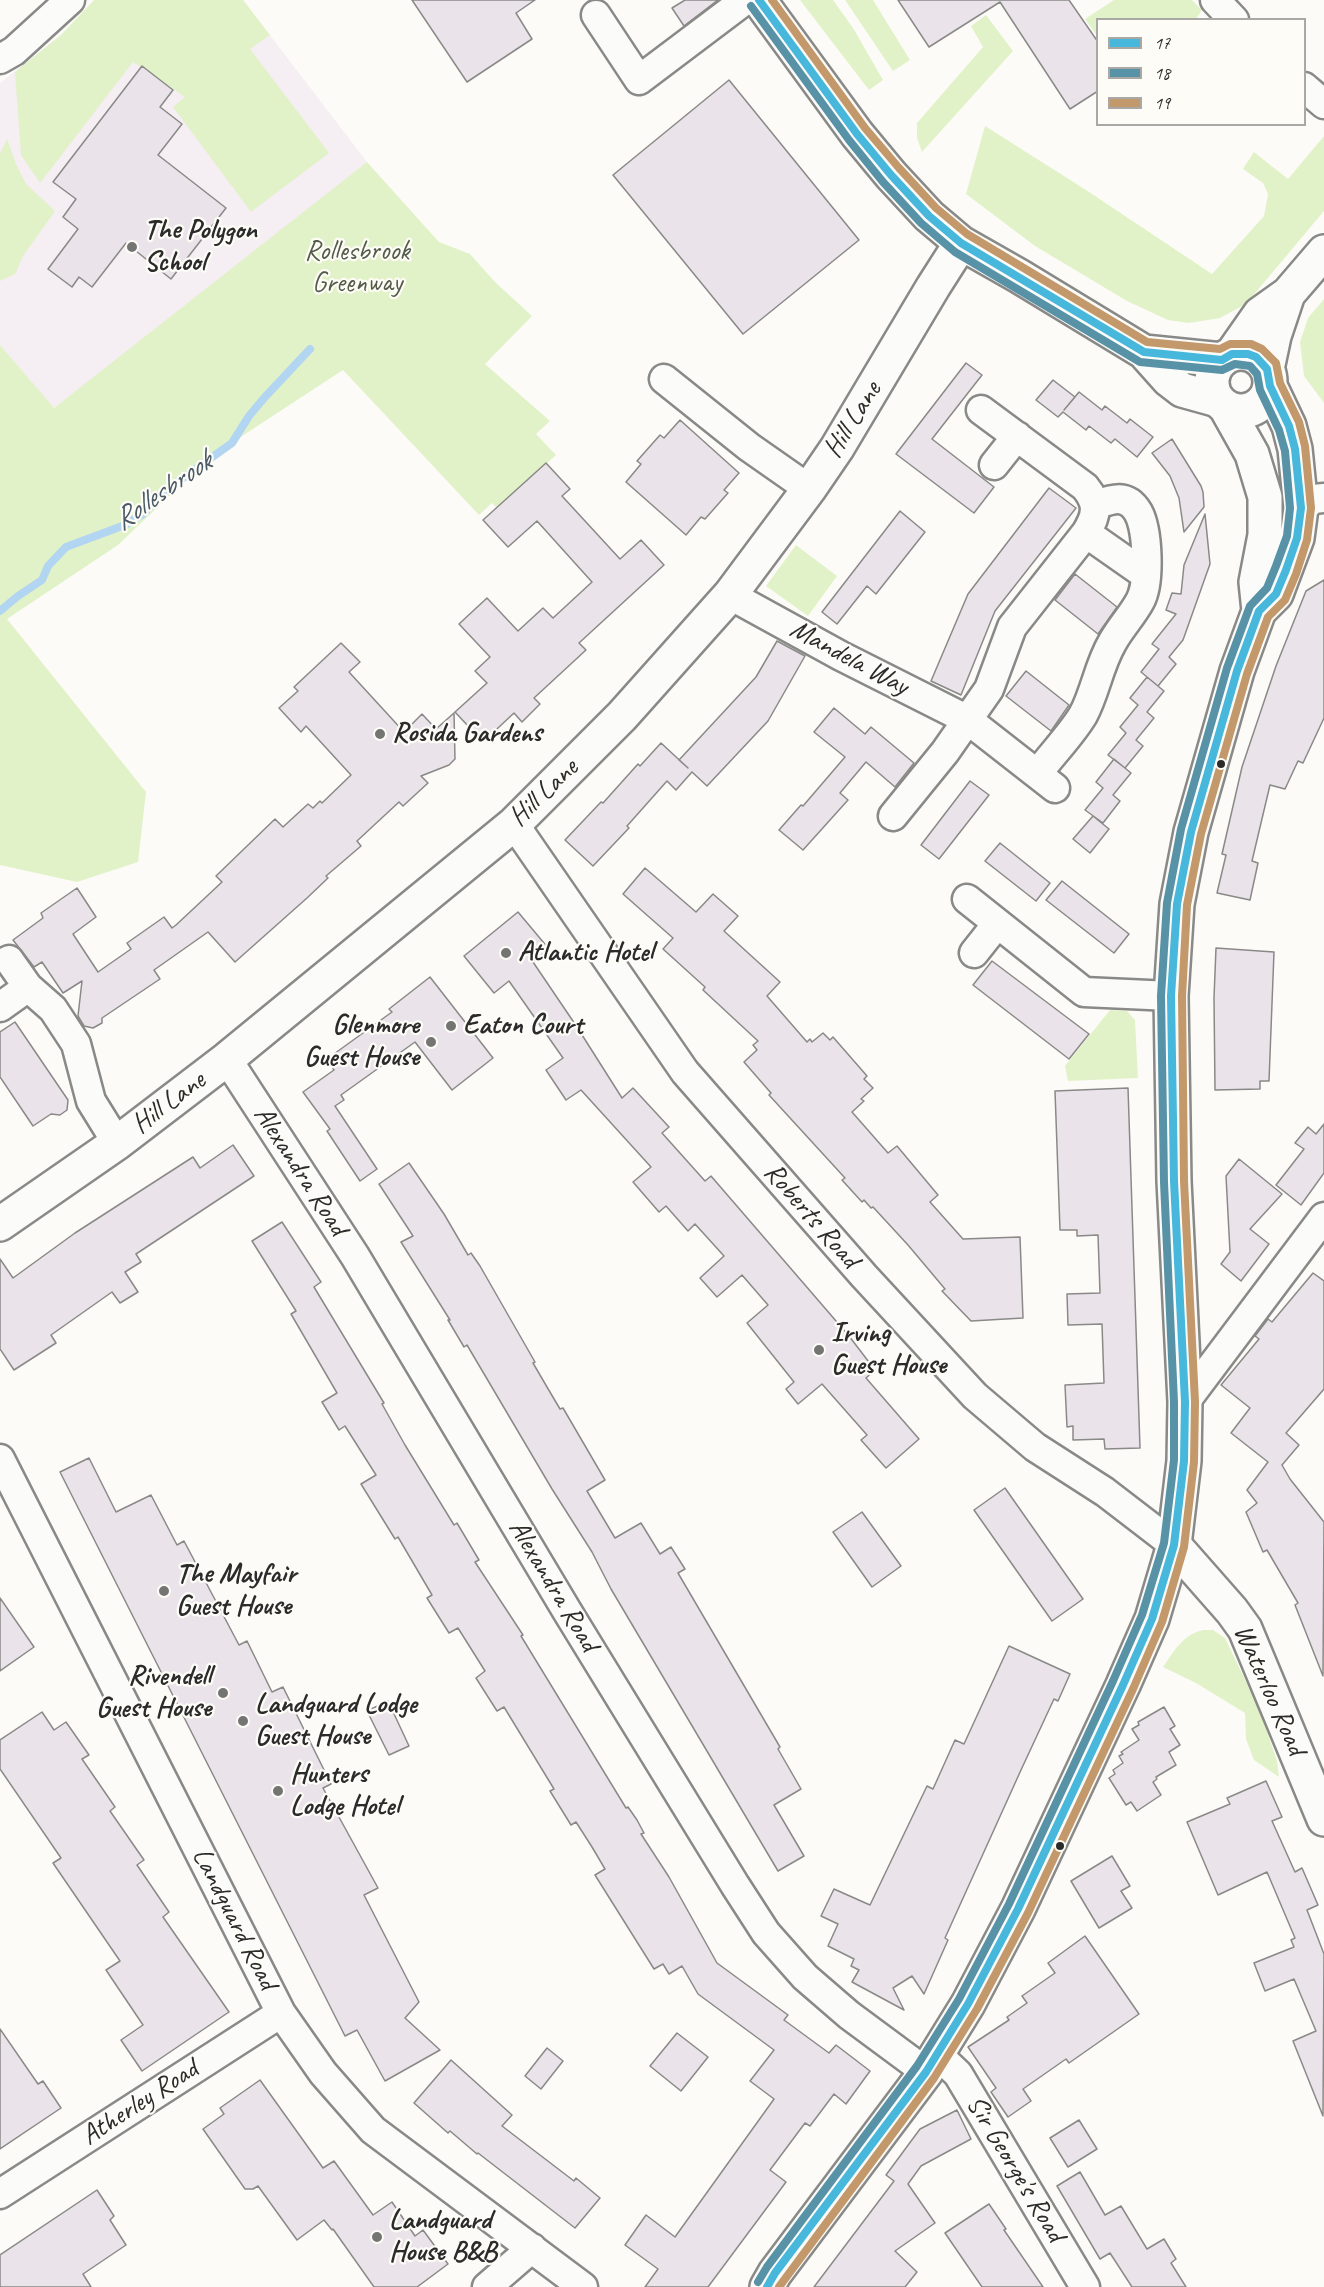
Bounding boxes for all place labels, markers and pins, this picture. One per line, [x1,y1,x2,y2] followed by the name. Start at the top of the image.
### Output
[144,214,257,280] place label: The Polygon School
[125,240,139,254] marker: The Polygon School
[392,717,542,751] place label: Rosida Gardens
[373,727,387,741] marker: Rosida Gardens
[1215,758,1227,770] unlabelled marker
[518,936,653,970] place label: Atlantic Hotel
[499,946,513,960] marker: Atlantic Hotel
[304,1009,419,1075] place label: Glenmore Guest House
[463,1009,583,1043] place label: Eaton Court
[444,1019,458,1033] marker: Eaton Court
[424,1035,438,1049] marker: Glenmore Guest House
[831,1317,946,1383] place label: Irving Guest House
[812,1343,826,1357] marker: Irving Guest House
[176,1558,296,1624] place label: The Mayfair Guest House
[157,1584,171,1598] marker: The Mayfair Guest House
[96,1660,211,1726] place label: Rivendell Guest House
[216,1686,230,1700] marker: Rivendell Guest House
[255,1688,417,1754] place label: Landguard Lodge Guest House
[236,1714,250,1728] marker: Landguard Lodge Guest House
[290,1758,399,1824] place label: Hunters Lodge Hotel
[271,1784,285,1798] marker: Hunters Lodge Hotel
[1054,1840,1066,1852] unlabelled marker
[389,2204,497,2270] place label: Landguard House B&B
[370,2230,384,2244] marker: Landguard House B&B

